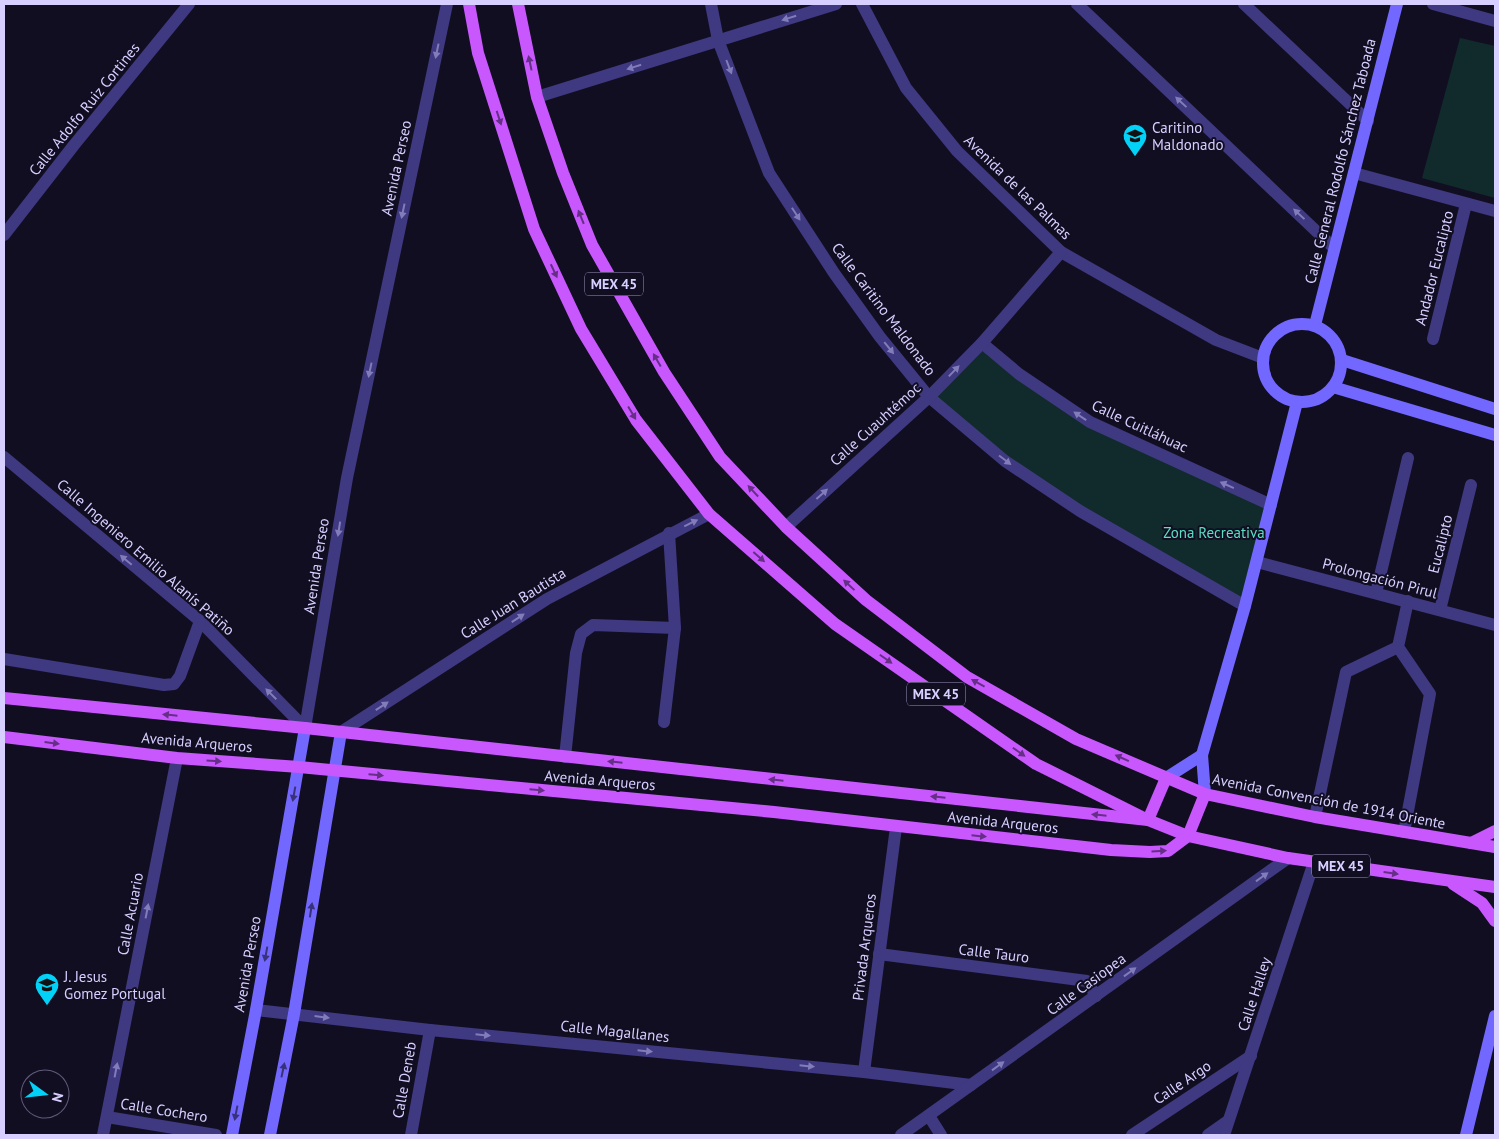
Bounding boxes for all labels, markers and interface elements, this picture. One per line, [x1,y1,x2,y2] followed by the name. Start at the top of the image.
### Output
[782,15,797,23] one-way arrow
[1300,36,1380,286] street label: Calle General Rodolfo Sánchez Taboada
[25,39,143,179] street label: Calle Adolfo Ruiz Cortines
[433,44,441,59] one-way arrow
[526,55,534,71] one-way arrow
[726,60,733,75] one-way arrow
[626,63,641,71] one-way arrow
[1176,96,1188,108] one-way arrow
[496,111,504,126] one-way arrow
[1152,118,1224,154] place label: Caritino Maldonado
[377,119,415,217] street label: Avenida Perseo
[1122,123,1148,157] school or university icon: Caritino Maldonado
[960,131,1076,243] street label: Avenida de las Palmas
[399,203,407,219] one-way arrow
[791,208,801,221] one-way arrow
[1293,208,1305,220] one-way arrow
[1411,209,1457,327] street label: Andador Eucalipto
[576,210,584,224] one-way arrow
[828,239,940,379] street label: Calle Caritino Maldonado
[550,264,558,278] one-way arrow
[585,272,643,296] road number: MEX 45
[883,341,895,353] one-way arrow
[653,354,662,367] one-way arrow
[366,362,374,377] one-way arrow
[948,366,960,378] one-way arrow
[826,378,925,470] street label: Calle Cuauhtémoc
[1089,395,1191,457] street label: Calle Cuitláhuac
[628,407,637,420] one-way arrow
[1073,411,1087,421] one-way arrow
[998,455,1012,465] one-way arrow
[53,475,239,639] street label: Calle Ingeniero Emilio Alanís Patiño
[1220,480,1234,488] one-way arrow
[747,485,759,497] one-way arrow
[816,488,828,500] one-way arrow
[1424,513,1456,575] street label: Eucalipto
[299,517,333,615] street label: Avenida Perseo
[684,519,698,527] one-way arrow
[334,521,342,537] one-way arrow
[1163,523,1265,542] park label: Zona Recreativa
[753,552,766,563] one-way arrow
[120,554,133,565] one-way arrow
[1320,554,1440,603] street label: Prolongación Pirul
[457,563,569,643] street label: Calle Juan Bautista
[843,579,855,591] one-way arrow
[511,613,525,622] one-way arrow
[879,654,892,664] one-way arrow
[970,679,985,687] one-way arrow
[907,682,965,706] road number: MEX 45
[265,688,277,700] one-way arrow
[375,701,388,711] one-way arrow
[162,711,178,719] one-way arrow
[141,728,253,756] street label: Avenida Arqueros
[44,739,60,747] one-way arrow
[1012,747,1026,757] one-way arrow
[1114,754,1129,762] one-way arrow
[206,757,222,765] one-way arrow
[606,758,622,766] one-way arrow
[544,766,656,794] street label: Avenida Arqueros
[1211,769,1447,833] street label: Avenida Convención de 1914 Oriente
[368,771,384,779] one-way arrow
[768,776,784,784] one-way arrow
[290,786,298,802] one-way arrow
[530,786,546,794] one-way arrow
[929,793,945,801] one-way arrow
[947,807,1059,837] street label: Avenida Arqueros
[1091,811,1107,819] one-way arrow
[972,832,988,840] one-way arrow
[1151,847,1167,855] one-way arrow
[1312,854,1370,878] road number: MEX 45
[1384,869,1400,877] one-way arrow
[113,871,147,957] street label: Calle Acuario
[1255,872,1269,882] one-way arrow
[848,892,880,1002] street label: Privada Arqueros
[308,902,316,918] one-way arrow
[143,903,151,918] one-way arrow
[229,915,265,1013] street label: Avenida Perseo
[958,939,1030,967] street label: Calle Tauro
[261,946,269,962] one-way arrow
[1043,949,1129,1019] street label: Calle Casiopea
[1233,955,1275,1033] street label: Calle Halley
[63,967,166,1003] place label: J. Jesus Gomez Portugal
[1123,967,1137,977] one-way arrow
[34,972,60,1006] school or university icon: J. Jesus Gomez Portugal
[314,1013,330,1021] one-way arrow
[560,1016,670,1046] street label: Calle Magallanes
[475,1031,491,1039] one-way arrow
[388,1040,420,1120] street label: Calle Deneb
[637,1047,653,1055] one-way arrow
[1149,1056,1215,1108] street label: Calle Argo
[991,1061,1005,1071] one-way arrow
[799,1062,815,1070] one-way arrow
[112,1063,120,1078] one-way arrow
[279,1063,287,1078] one-way arrow
[20,1069,70,1119] north arrow
[48,1091,67,1104] text: N
[119,1094,209,1126] street label: Calle Cochero
[231,1106,239,1122] one-way arrow

